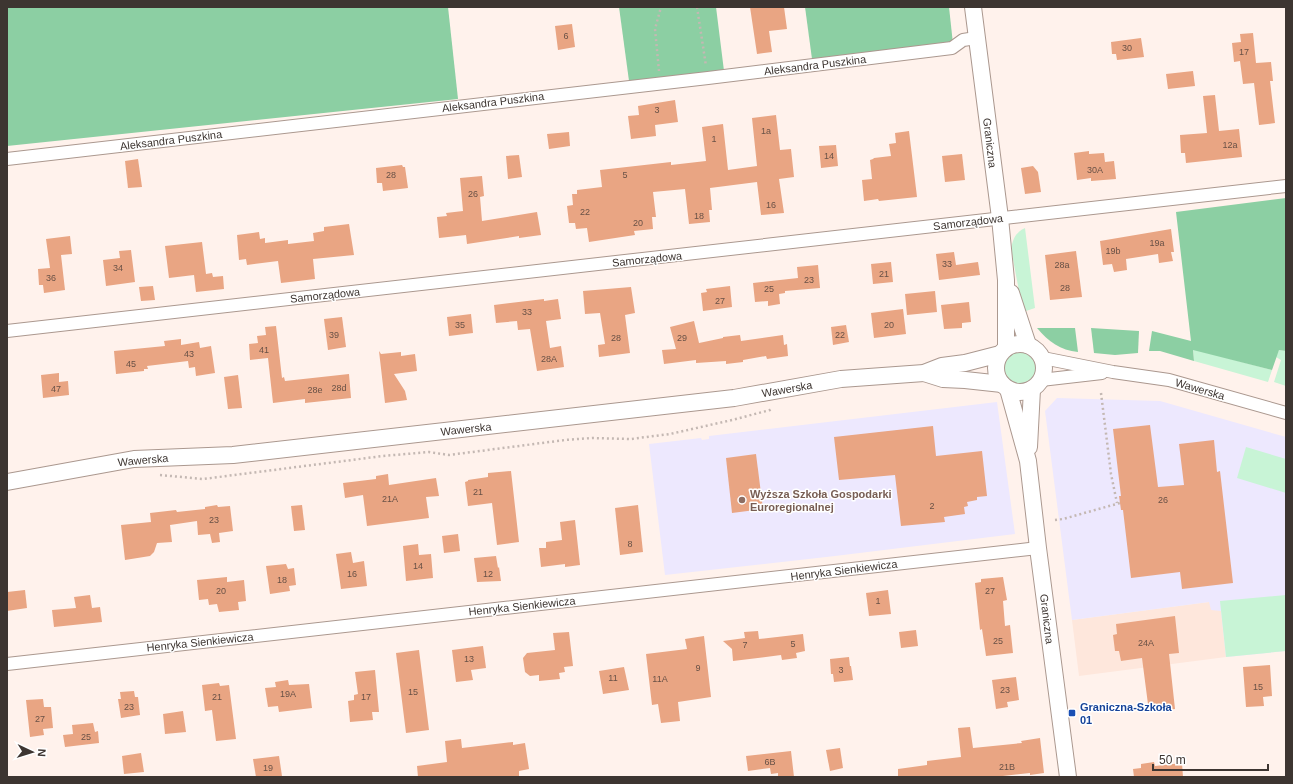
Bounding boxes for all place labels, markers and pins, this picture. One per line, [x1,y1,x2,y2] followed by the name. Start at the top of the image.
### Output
[750,488,892,513] place label: Wyższa Szkoła Gospodarki Euroregionalnej
[737,495,747,505] marker: Wyższa Szkoła Gospodarki Euroregionalnej
[1080,701,1173,726] place label: Graniczna-Szkoła 01
[1067,708,1077,718] marker: Graniczna-Szkoła 01

